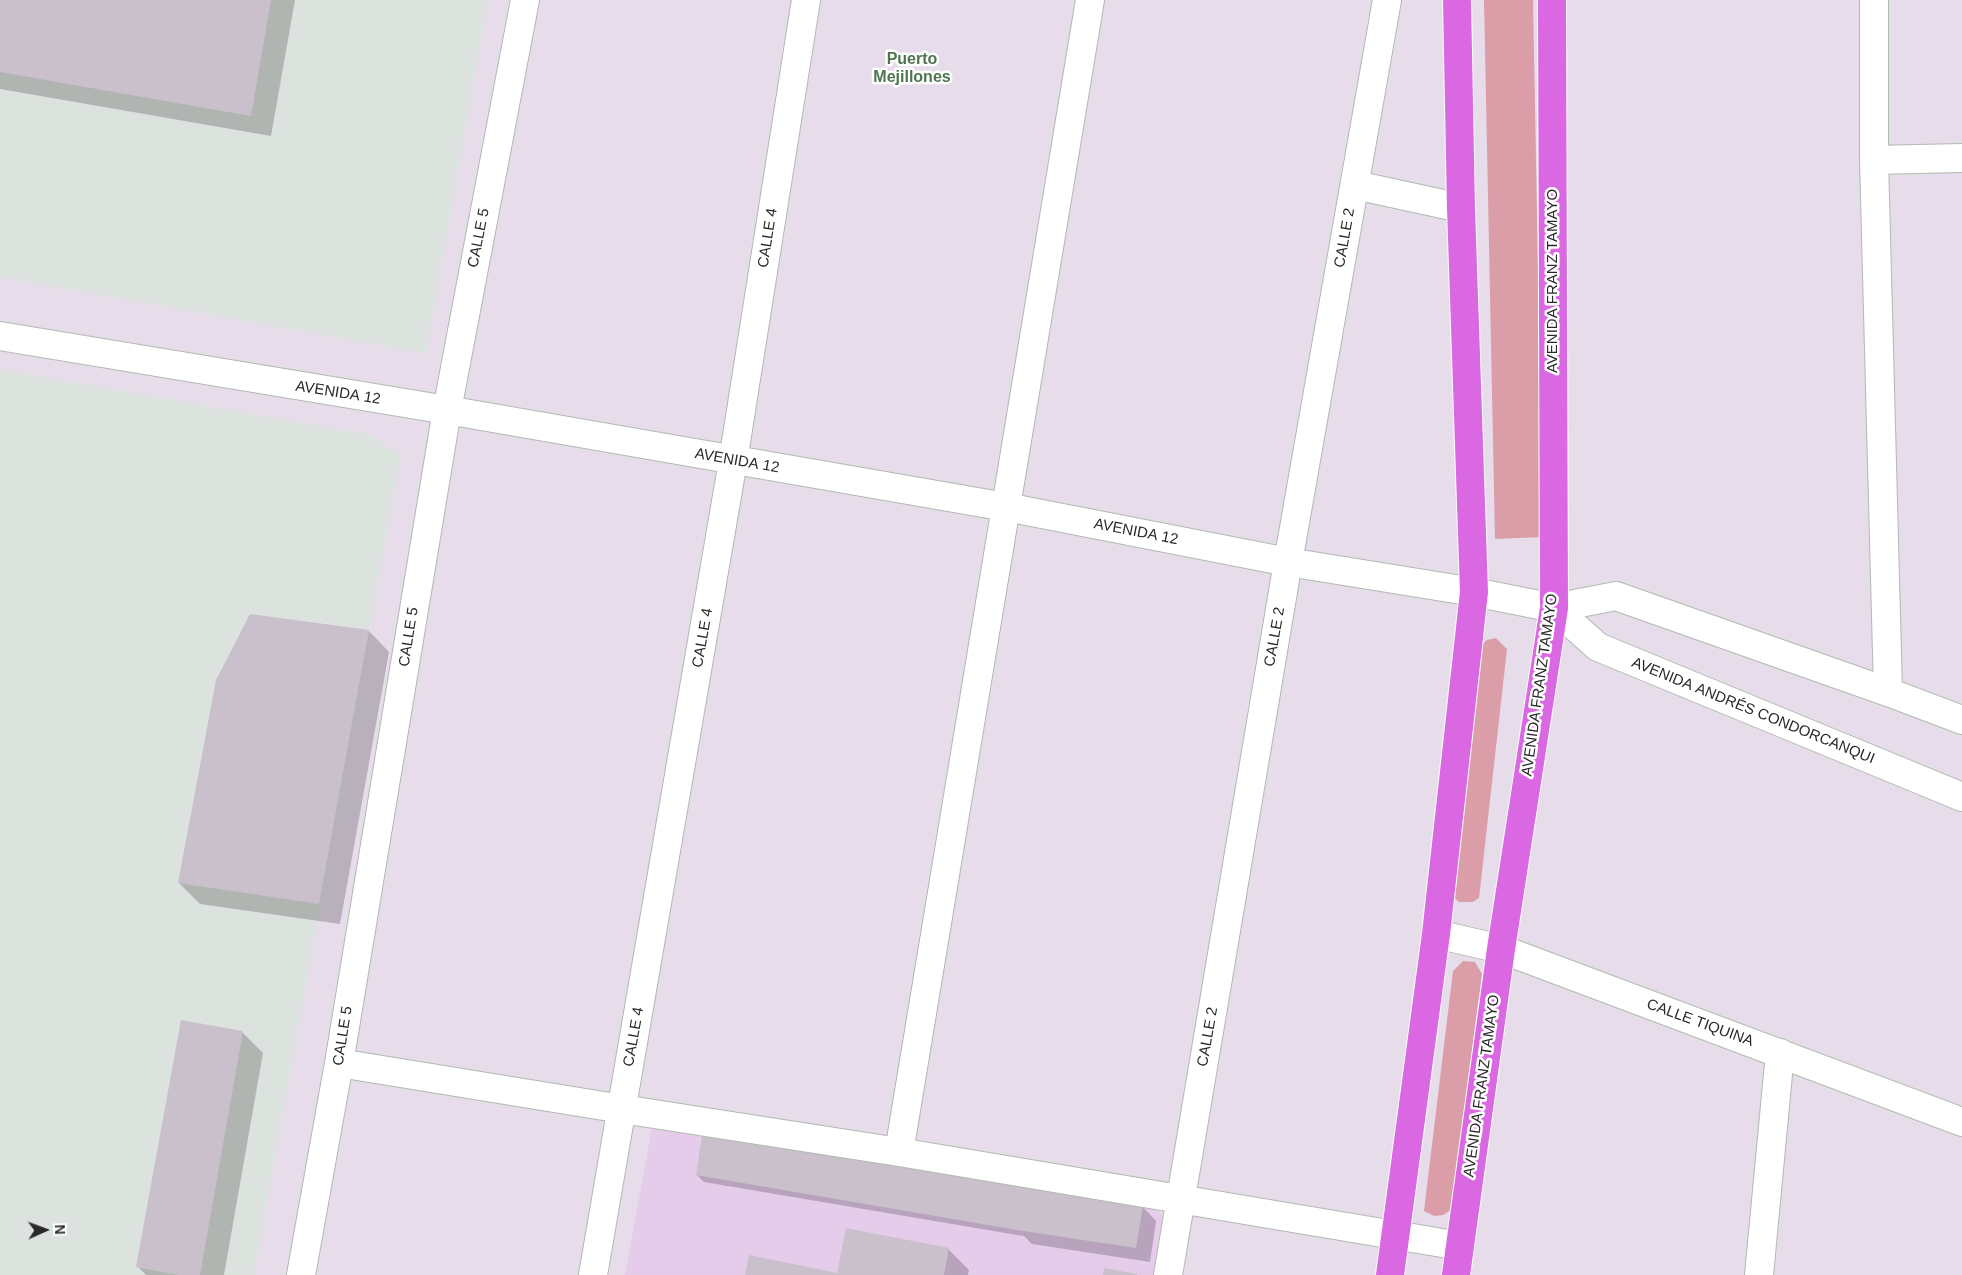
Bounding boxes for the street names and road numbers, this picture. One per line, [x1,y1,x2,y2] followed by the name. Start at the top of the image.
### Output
[1544,189,1562,373] street label: AVENIDA FRANZ TAMAYO
[464,207,494,269] street label: CALLE 5
[754,207,782,269] street label: CALLE 4
[1331,207,1359,269] street label: CALLE 2
[294,377,382,409] street label: AVENIDA 12
[693,445,781,477] street label: AVENIDA 12
[1092,515,1180,549] street label: AVENIDA 12
[1518,593,1562,777] street label: AVENIDA FRANZ TAMAYO
[395,606,423,668] street label: CALLE 5
[1261,606,1289,668] street label: CALLE 2
[689,607,717,669] street label: CALLE 4
[1629,654,1877,768] street label: AVENIDA ANDRÉS CONDORCANQUI
[1460,994,1504,1178] street label: AVENIDA FRANZ TAMAYO
[1644,995,1756,1051] street label: CALLE TIQUINA
[329,1005,357,1067] street label: CALLE 5
[620,1006,648,1068] street label: CALLE 4
[1194,1006,1222,1068] street label: CALLE 2

